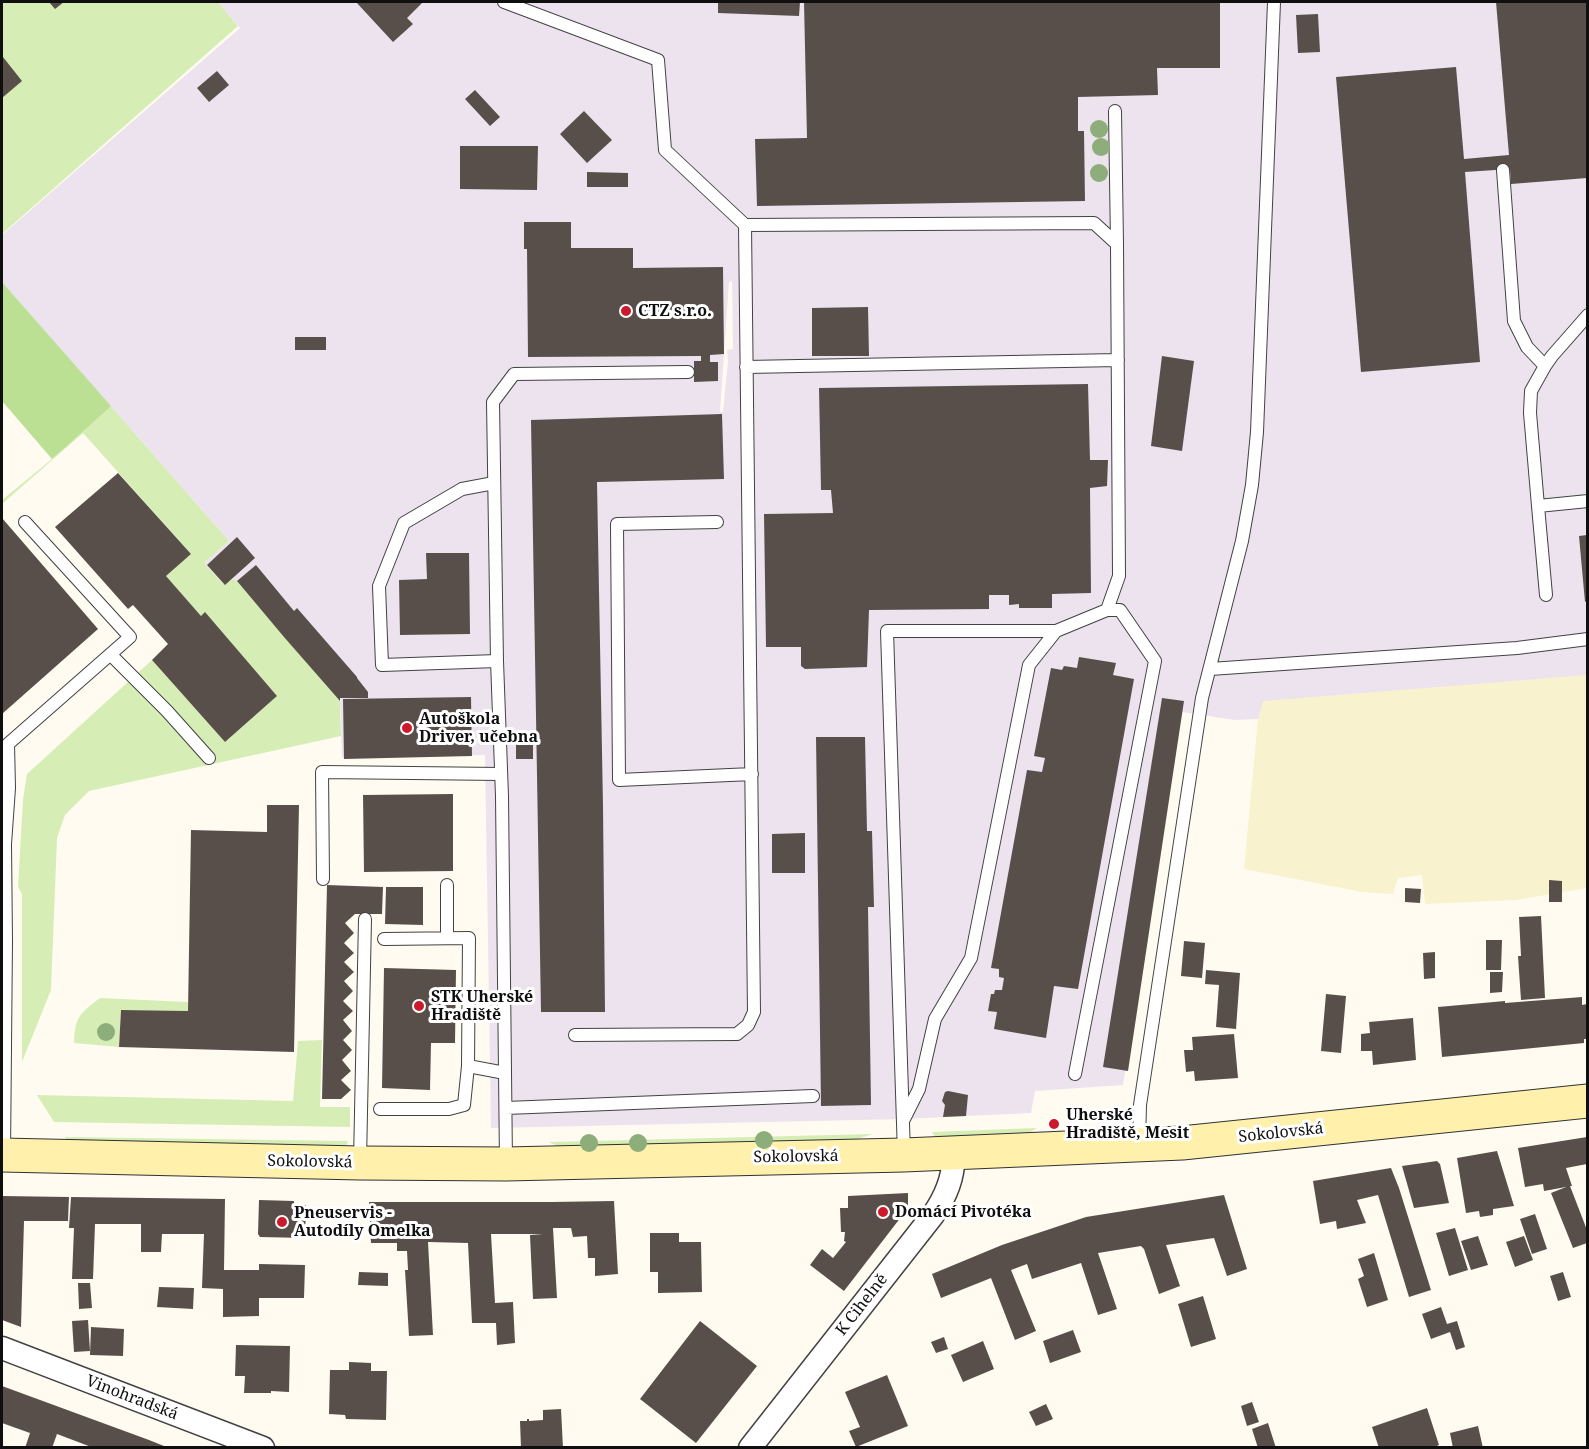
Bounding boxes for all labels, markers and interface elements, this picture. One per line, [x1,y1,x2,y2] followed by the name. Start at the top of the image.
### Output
[638,301,712,321] place label: CTZ s.r.o.
[619,304,633,318] marker: CTZ s.r.o.
[419,709,538,747] place label: Autoškola Driver, učebna
[400,721,414,735] marker: Autoškola Driver, učebna
[431,987,533,1025] place label: STK Uherské Hradiště
[412,999,426,1013] marker: STK Uherské Hradiště
[1066,1105,1189,1143] place label: Uherské Hradiště, Mesit
[1047,1117,1061,1131] marker: Uherské Hradiště, Mesit
[1238,1119,1324,1147] street label: Sokolovská
[753,1147,839,1167] street label: Sokolovská
[267,1152,353,1172] street label: Sokolovská
[895,1202,1031,1222] place label: Domácí Pivotéka
[294,1203,431,1241] place label: Pneuservis - Autodíly Omelka
[876,1205,890,1219] marker: Domácí Pivotéka
[275,1215,289,1229] marker: Pneuservis - Autodíly Omelka
[832,1270,892,1340] street label: K Cihelně
[83,1372,181,1424] street label: Vinohradská

